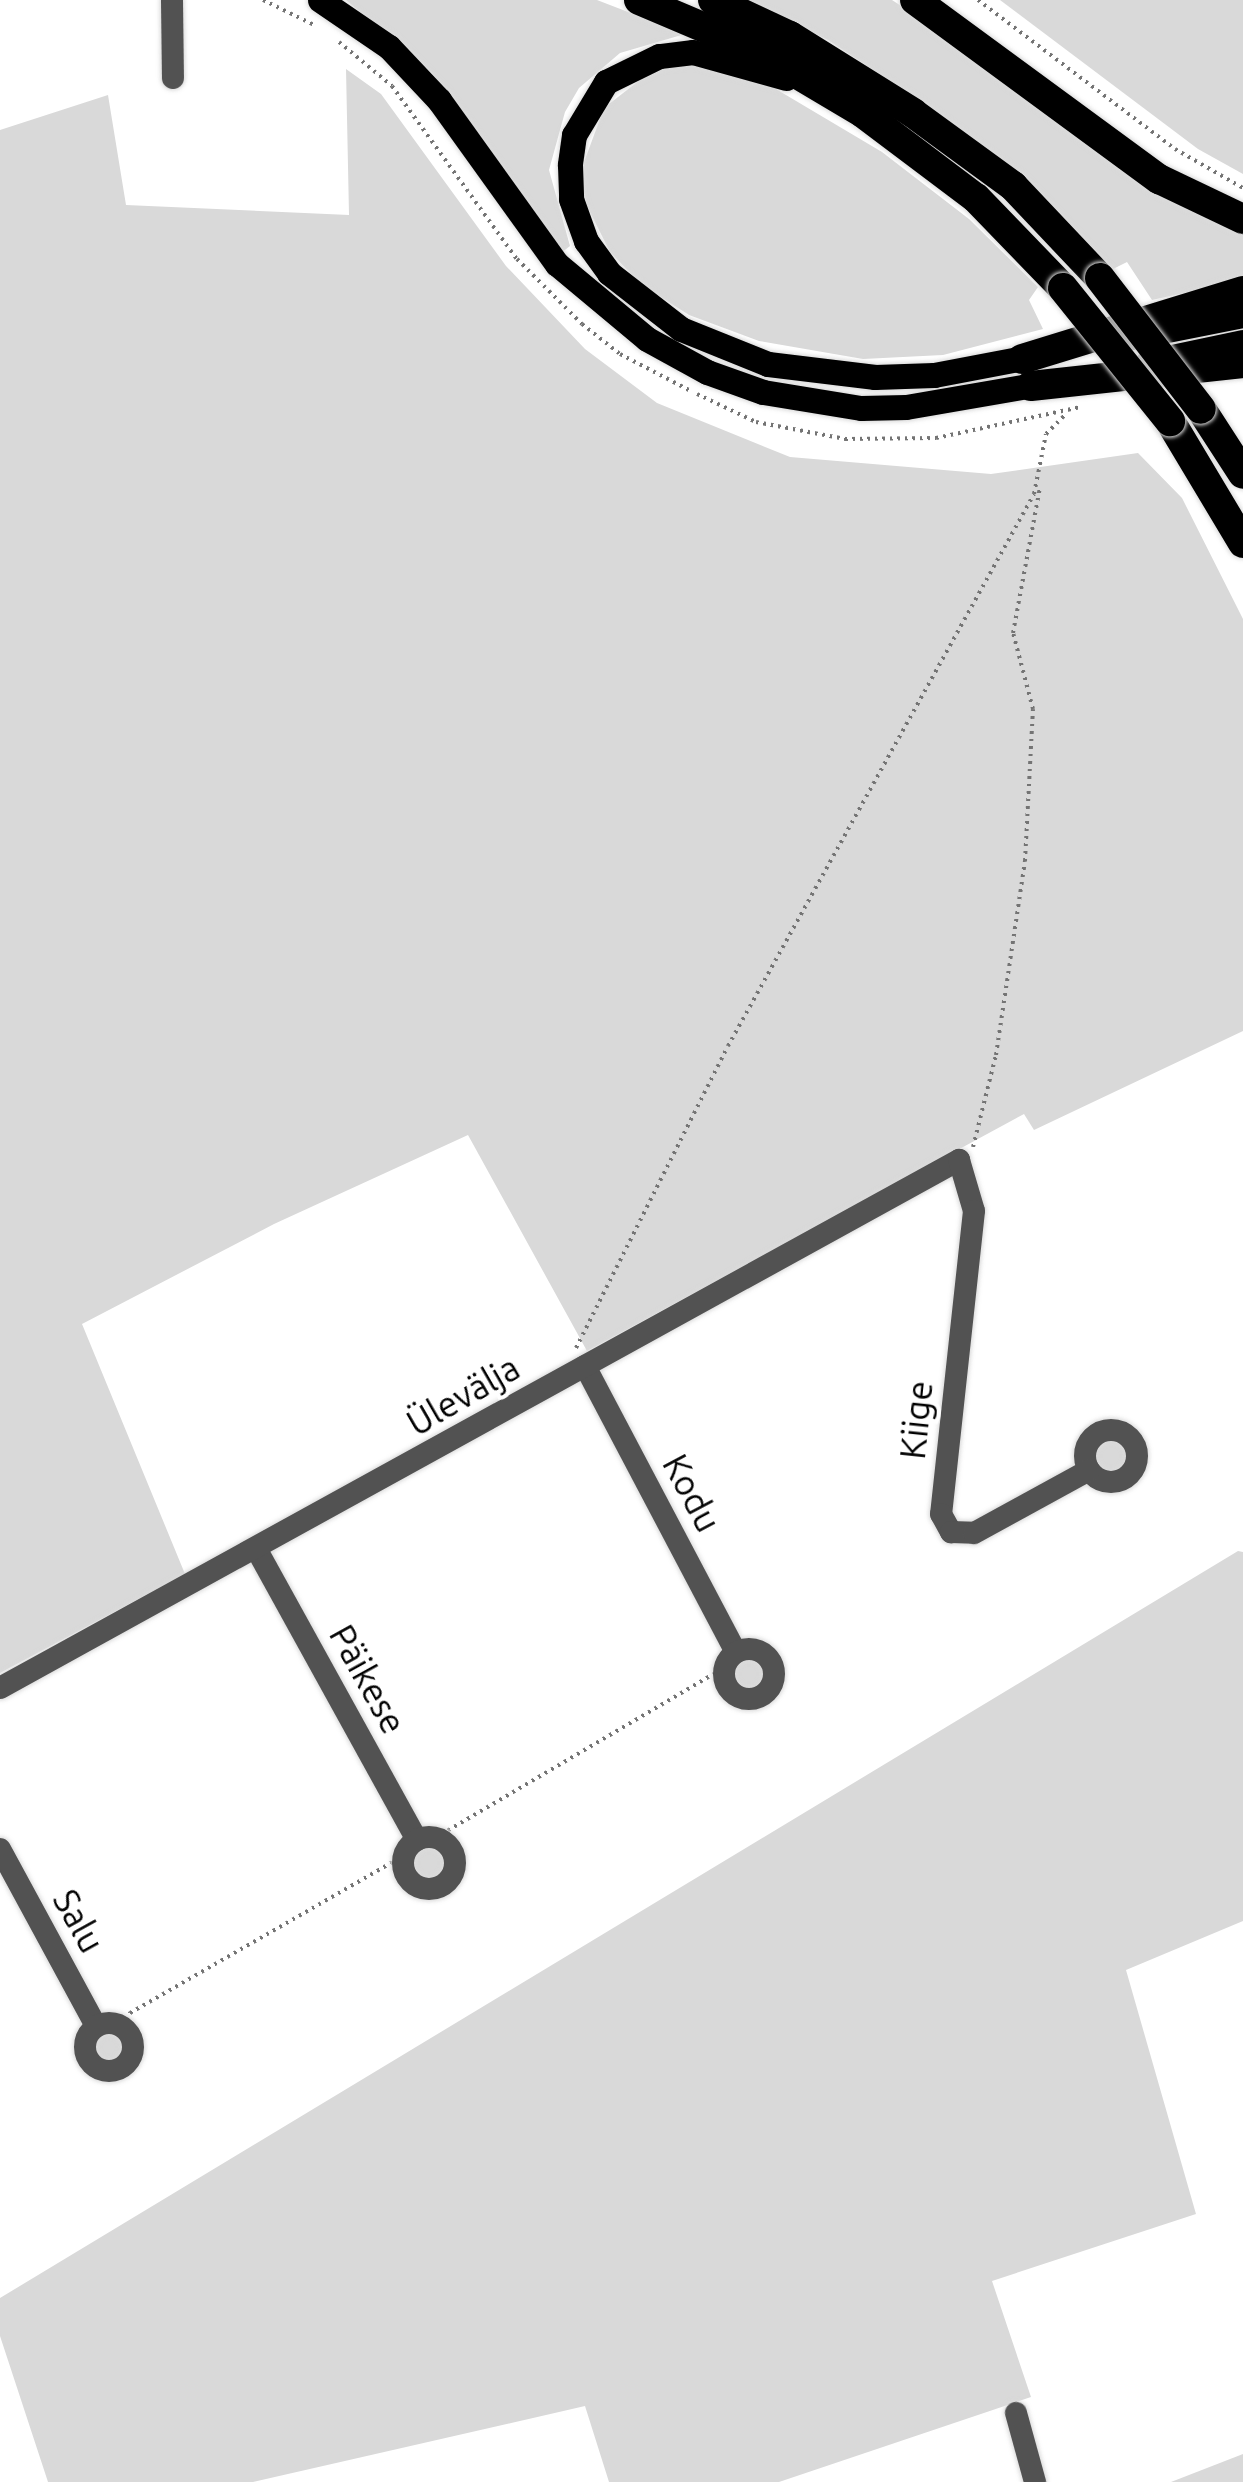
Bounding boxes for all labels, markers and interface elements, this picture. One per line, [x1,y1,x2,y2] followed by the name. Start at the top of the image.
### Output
[399,1346,527,1444] street label: Ülevälja
[891,1379,941,1461] street label: Kiige
[654,1447,730,1539] street label: Kodu
[321,1617,415,1741] street label: Päikese
[45,1882,113,1960] street label: Salu

